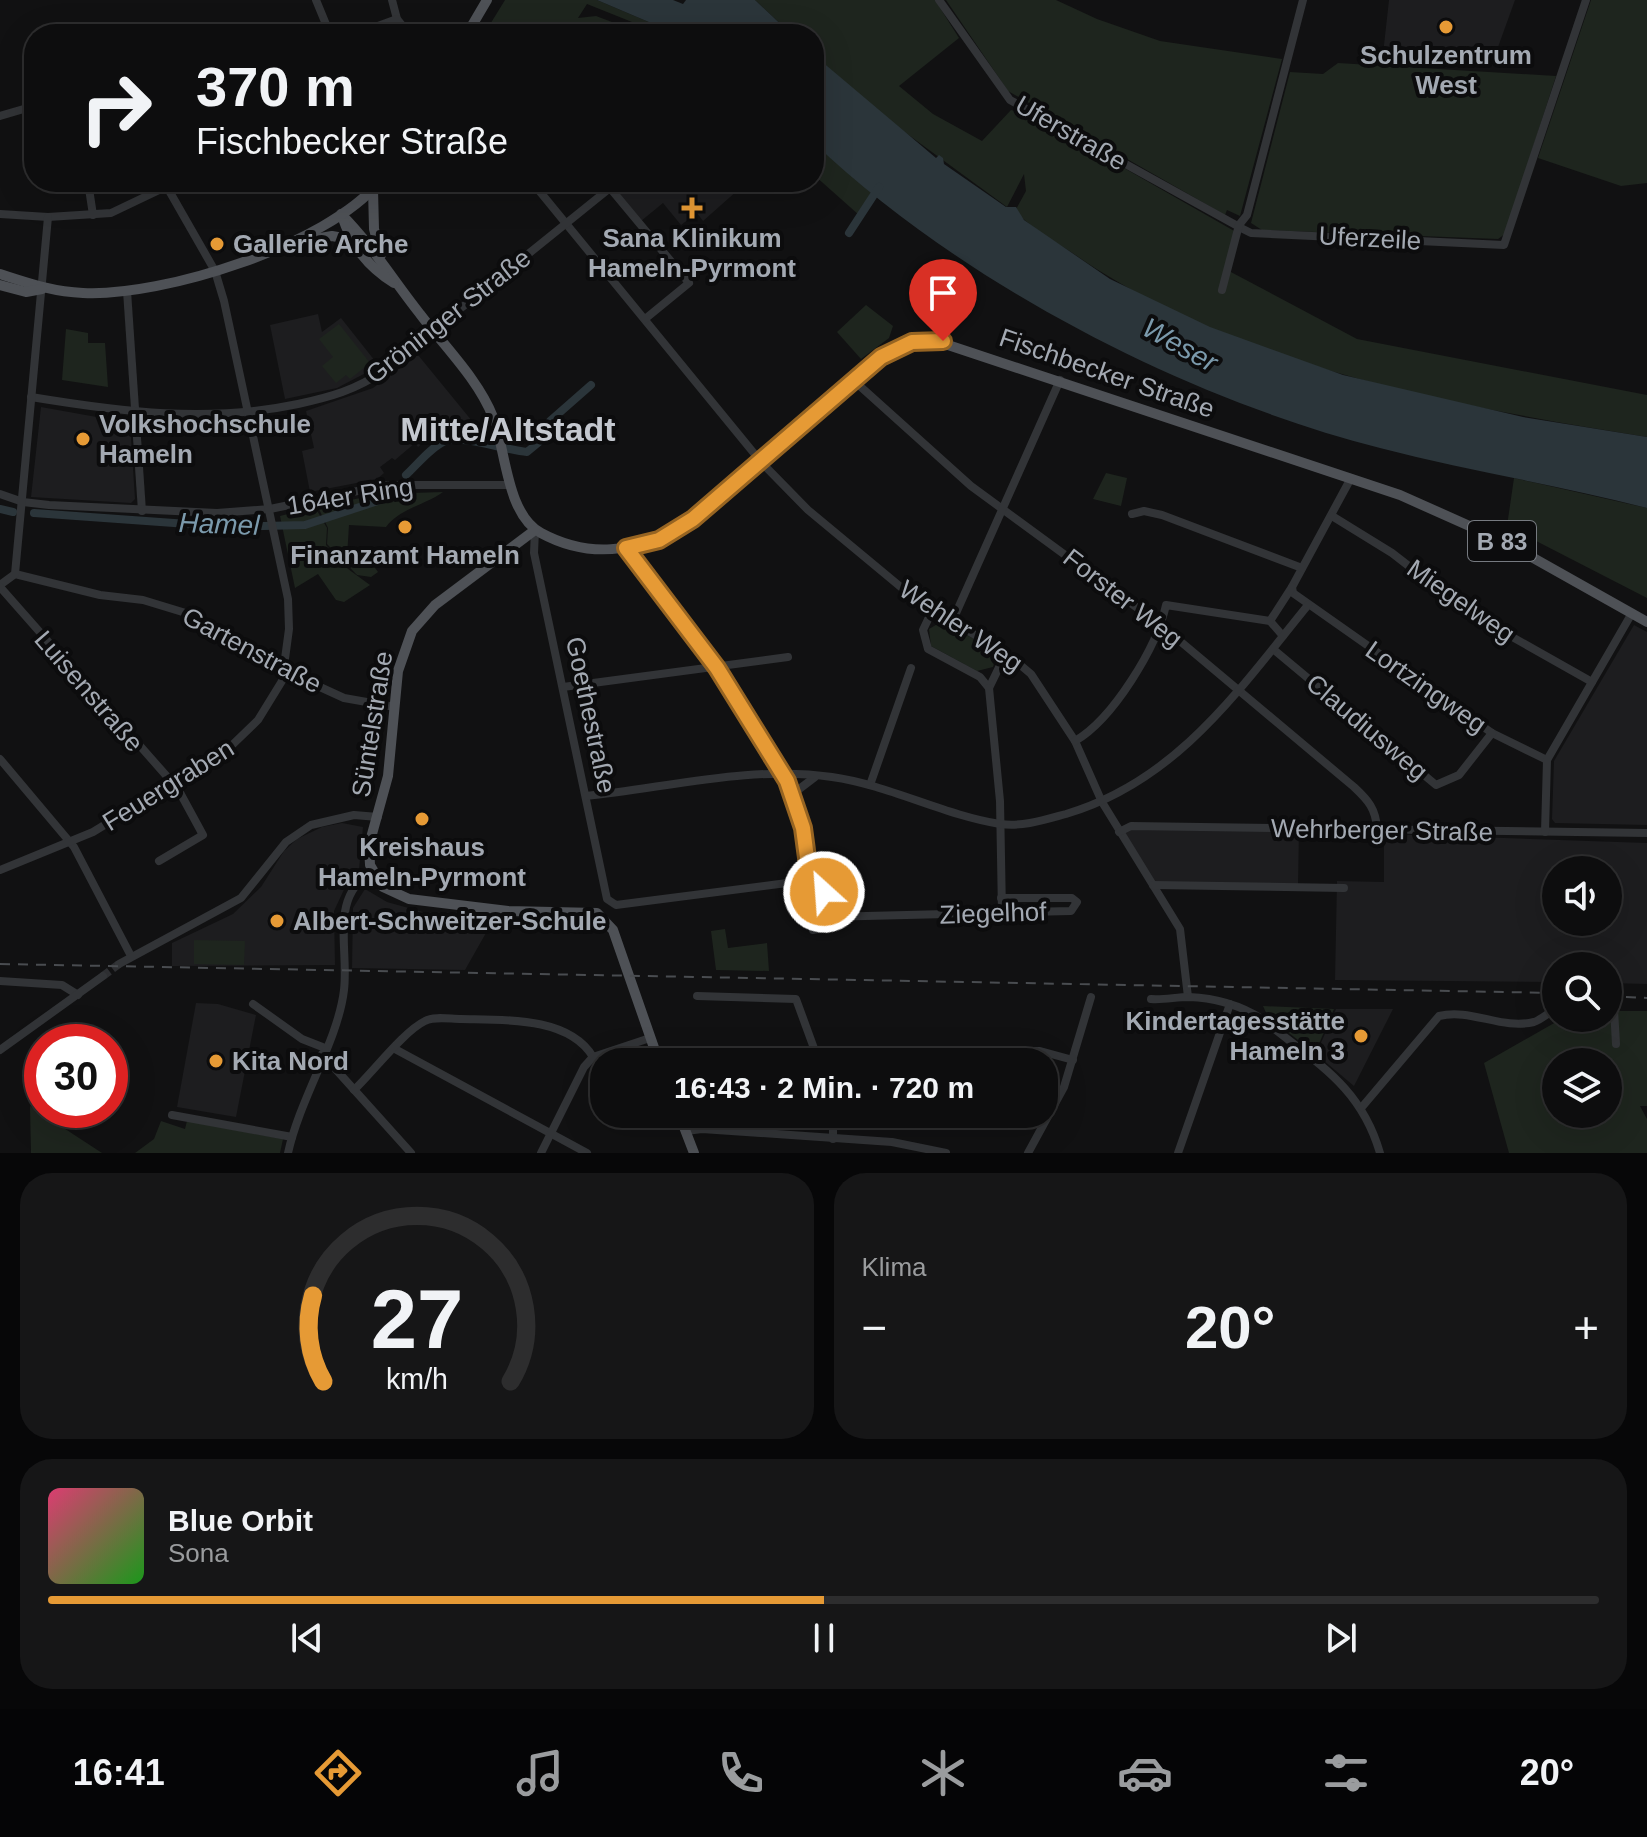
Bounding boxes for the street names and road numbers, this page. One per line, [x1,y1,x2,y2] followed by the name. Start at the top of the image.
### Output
[1010,89,1132,177] street label: Uferstraße
[1318,220,1422,256] street label: Uferzeile
[360,242,536,390] street label: Gröninger Straße
[996,322,1218,424] street label: Fischbecker Straße
[285,471,415,521] street label: 164er Ring
[1468,521,1536,561] road number: B 83
[1058,542,1188,654] street label: Forster Weg
[1401,553,1521,649] street label: Miegelweg
[894,574,1028,678] street label: Wehler Weg
[177,601,327,699] street label: Gartenstraße
[28,624,150,758] street label: Luisenstraße
[560,634,622,796] street label: Goethestraße
[1360,635,1492,739] street label: Lortzingweg
[346,649,398,799] street label: Süntelstraße
[1300,668,1434,786] street label: Claudiusweg
[97,733,239,837] street label: Feuergraben
[1271,813,1493,847] street label: Wehrberger Straße
[939,896,1048,930] street label: Ziegelhof

